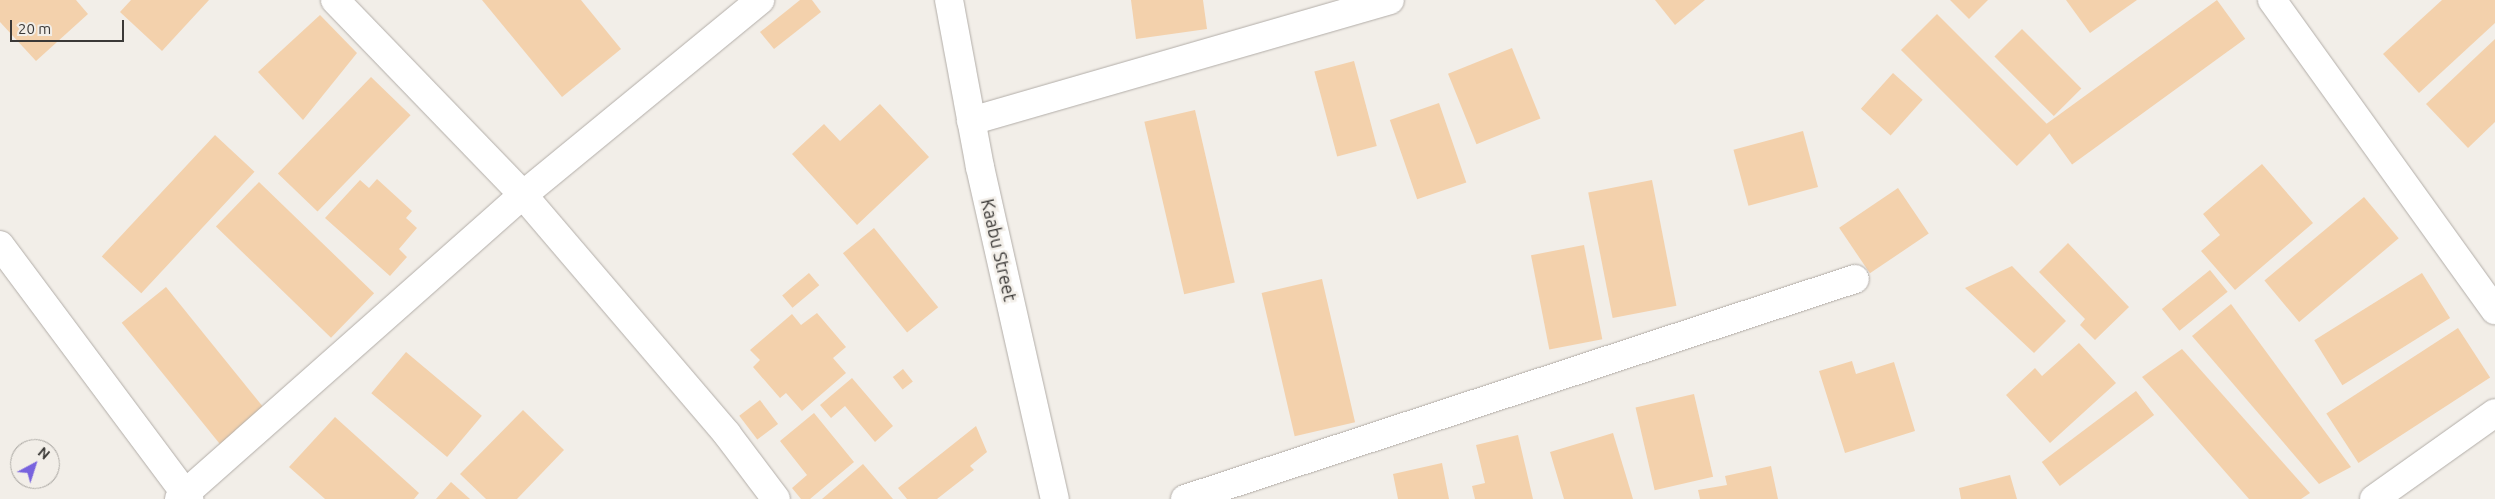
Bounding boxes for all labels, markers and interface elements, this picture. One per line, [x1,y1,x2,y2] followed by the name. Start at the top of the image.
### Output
[12,10,126,42] scale bar
[18,20,51,37] text: 20 m
[977,197,1021,303] street label: Kaabu Street
[10,439,60,489] north arrow
[35,444,53,463] text: N

